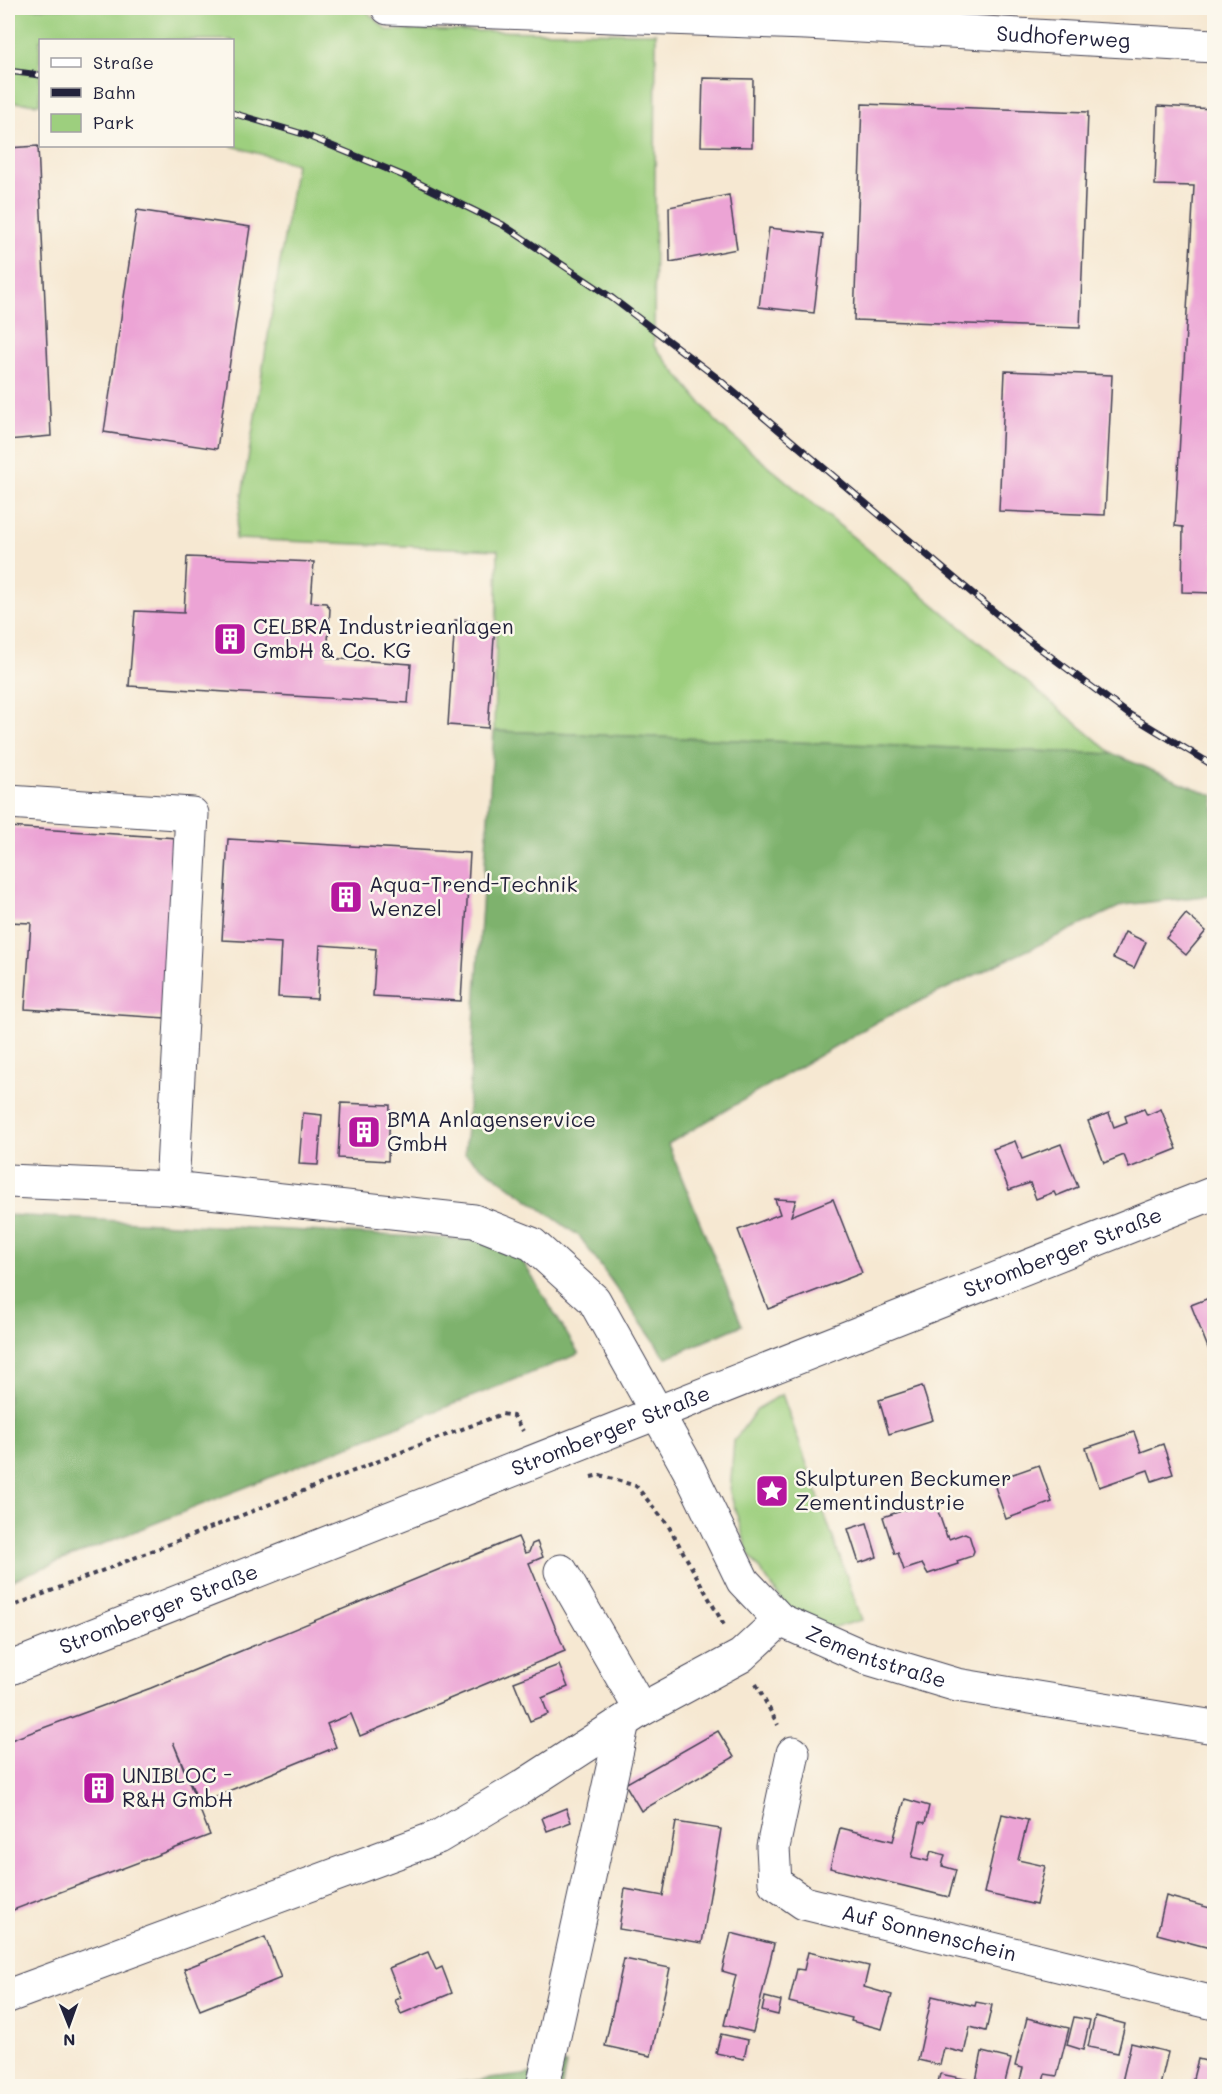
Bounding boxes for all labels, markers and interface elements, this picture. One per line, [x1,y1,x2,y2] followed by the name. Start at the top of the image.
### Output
[996,19,1131,53] street label: Sudhoferweg
[39,39,234,147] legend
[93,50,154,74] text: Straße
[93,80,136,104] text: Bahn
[93,110,134,134] text: Park
[253,612,514,663] place label: CELBRA Industrieanlagen GmbH & Co. KG
[212,621,248,657] building icon: CELBRA Industrieanlagen GmbH & Co. KG
[369,870,578,921] place label: Aqua-Trend-Technik Wenzel
[328,879,364,915] building icon: Aqua-Trend-Technik Wenzel
[387,1105,596,1156] place label: BMA Anlagenservice GmbH
[346,1114,382,1150] building icon: BMA Anlagenservice GmbH
[959,1200,1165,1303] street label: Stromberger Straße
[507,1378,713,1481] street label: Stromberger Straße
[795,1464,1012,1515] place label: Skulpturen Beckumer Zementindustrie
[754,1473,790,1509] place icon: Skulpturen Beckumer Zementindustrie
[55,1557,261,1659] street label: Stromberger Straße
[802,1618,950,1693] street label: Zementstraße
[122,1761,233,1812] place label: UNIBLOC - R&H GmbH
[81,1770,117,1806] building icon: UNIBLOC - R&H GmbH
[839,1898,1019,1966] street label: Auf Sonnenschein
[39,1995,99,2055] north arrow
[63,2030,76,2051] text: N

